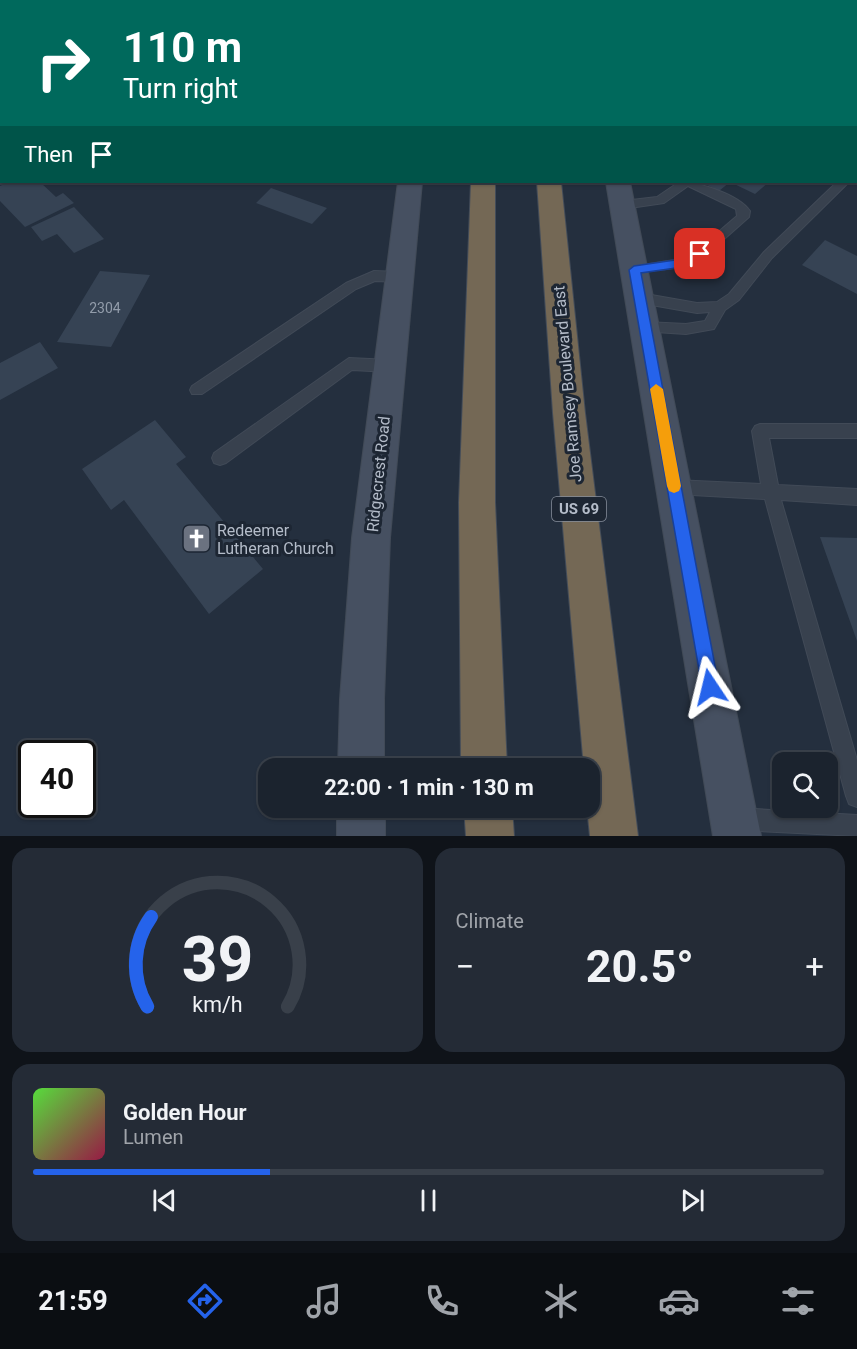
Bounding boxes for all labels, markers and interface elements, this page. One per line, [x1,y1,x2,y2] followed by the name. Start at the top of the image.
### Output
[123,23,242,72] text: 110 m
[24,24,102,102] icon: right
[123,73,238,105] text: Turn right
[85,138,118,171] icon: arrive
[24,142,73,167] text: Then
[674,228,725,279] pin
[683,237,716,270] icon: arrive
[549,285,586,483] street label: Joe Ramsey Boulevard East
[89,300,121,316] house number: 2304
[363,415,394,533] street label: Ridgecrest Road
[552,497,606,521] road number: US 69
[217,521,334,558] place label: Redeemer Lutheran Church
[180,523,212,555] church icon: Redeemer Lutheran Church
[678,655,742,719] position arrow
[18,740,96,818] speed limit sign: 40
[772,752,838,818] map controls
[772,752,838,818] button: search
[324,775,534,800] text: 22:00 · 1 min · 130 m
[456,909,524,933] text: Climate
[181,923,253,996] text: 39
[586,940,694,993] text: 20.5°
[456,947,474,986] text: −
[805,947,824,986] text: +
[192,992,242,1017] text: km/h
[123,1100,247,1125] text: Golden Hour
[123,1125,184,1149] text: Lumen
[148,1184,181,1217] icon: previous
[412,1184,445,1217] icon: pause
[676,1184,709,1217] icon: next
[184,1280,226,1322] icon: directions
[303,1280,345,1322] icon: music
[421,1280,463,1322] icon: phone
[540,1280,582,1322] icon: climate
[658,1280,700,1322] icon: car
[777,1280,819,1322] icon: filters
[38,1285,108,1317] text: 21:59

